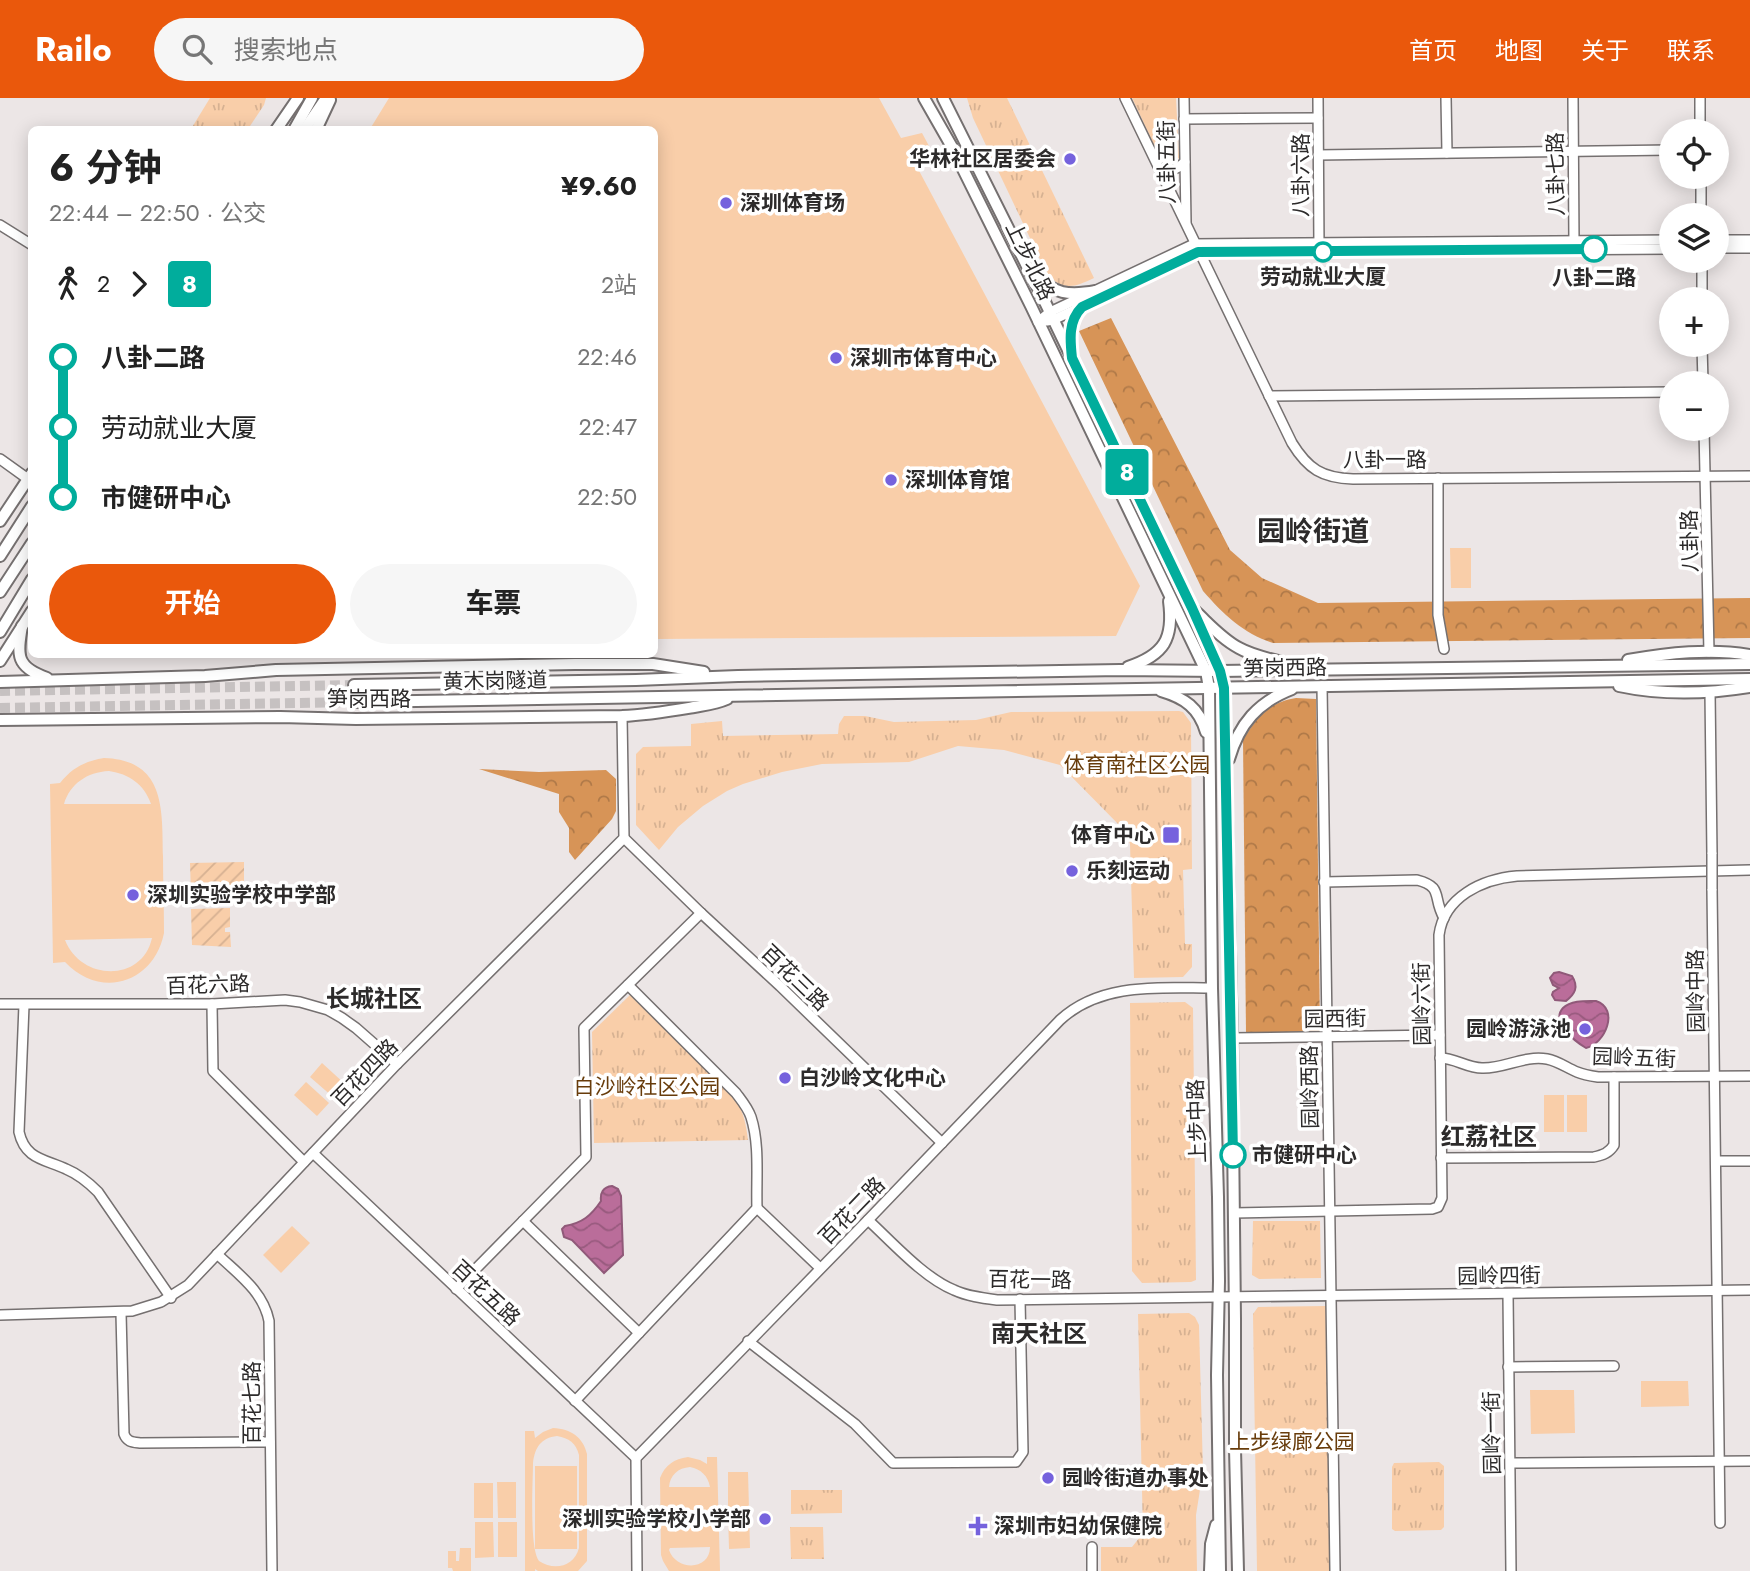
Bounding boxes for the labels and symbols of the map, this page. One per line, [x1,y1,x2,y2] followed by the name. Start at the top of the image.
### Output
[1151,120,1183,204] street label: 八卦五街
[1540,132,1572,216] street label: 八卦七路
[1286,133,1316,217] street label: 八卦六路
[909,144,1056,174] place label: 华林社区居委会
[1062,151,1078,167] marker: 华林社区居委会
[740,188,845,218] place label: 深圳体育场
[718,195,734,211] marker: 深圳体育场
[998,217,1062,305] street label: 上步北路
[1581,236,1607,262] marker: 八卦二路
[1313,242,1333,262] marker: 劳动就业大厦
[1260,262,1386,292] place label: 劳动就业大厦
[1552,263,1636,293] place label: 八卦二路
[850,343,997,373] place label: 深圳市体育中心
[828,350,844,366] marker: 深圳市体育中心
[1343,445,1427,475] street label: 八卦一路
[1104,449,1150,495] line badge: 8
[905,465,1010,495] place label: 深圳体育馆
[883,472,899,488] marker: 深圳体育馆
[1674,509,1706,573] street label: 八卦路
[1257,511,1369,552] district label: 园岭街道
[1243,652,1327,684] street label: 笋岗西路
[442,665,548,697] street label: 黄木岗隧道
[327,684,411,714] street label: 笋岗西路
[1064,750,1211,780] park label: 体育南社区公园
[1071,820,1155,850] place label: 体育中心
[1161,825,1181,845] marker: 体育中心
[1086,856,1170,886] place label: 乐刻运动
[1064,863,1080,879] marker: 乐刻运动
[147,880,336,910] place label: 深圳实验学校中学部
[125,887,141,903] marker: 深圳实验学校中学部
[754,938,836,1018] street label: 百花三路
[1680,949,1712,1033] street label: 园岭中路
[1406,962,1438,1046] street label: 园岭六街
[166,969,250,1001] street label: 百花六路
[326,981,422,1016] district label: 长城社区
[1303,1003,1367,1035] street label: 园西街
[1466,1014,1571,1044] place label: 园岭游泳池
[1577,1021,1593,1037] marker: 园岭游泳池
[325,1032,405,1114] street label: 百花四路
[1592,1042,1676,1074] street label: 园岭五街
[1294,1045,1326,1129] street label: 园岭西路
[799,1063,946,1093] place label: 白沙岭文化中心
[777,1070,793,1086] marker: 白沙岭文化中心
[574,1072,721,1102] park label: 白沙岭社区公园
[1181,1079,1213,1163] street label: 上步中路
[1441,1119,1537,1154] district label: 红荔社区
[1252,1140,1357,1170] place label: 市健研中心
[1220,1142,1246,1168] marker: 市健研中心
[812,1170,892,1252] street label: 百花二路
[445,1253,527,1333] street label: 百花五路
[1457,1260,1541,1292] street label: 园岭四街
[988,1264,1072,1296] street label: 百花一路
[991,1316,1087,1351] district label: 南天社区
[237,1361,267,1445] street label: 百花七路
[1476,1391,1508,1475] street label: 园岭一街
[1229,1427,1355,1457] park label: 上步绿廊公园
[1062,1463,1209,1493] place label: 园岭街道办事处
[1040,1470,1056,1486] marker: 园岭街道办事处
[562,1504,751,1534] place label: 深圳实验学校小学部
[757,1511,773,1527] marker: 深圳实验学校小学部
[994,1511,1162,1541] place label: 深圳市妇幼保健院
[968,1516,988,1536] marker: 深圳市妇幼保健院

